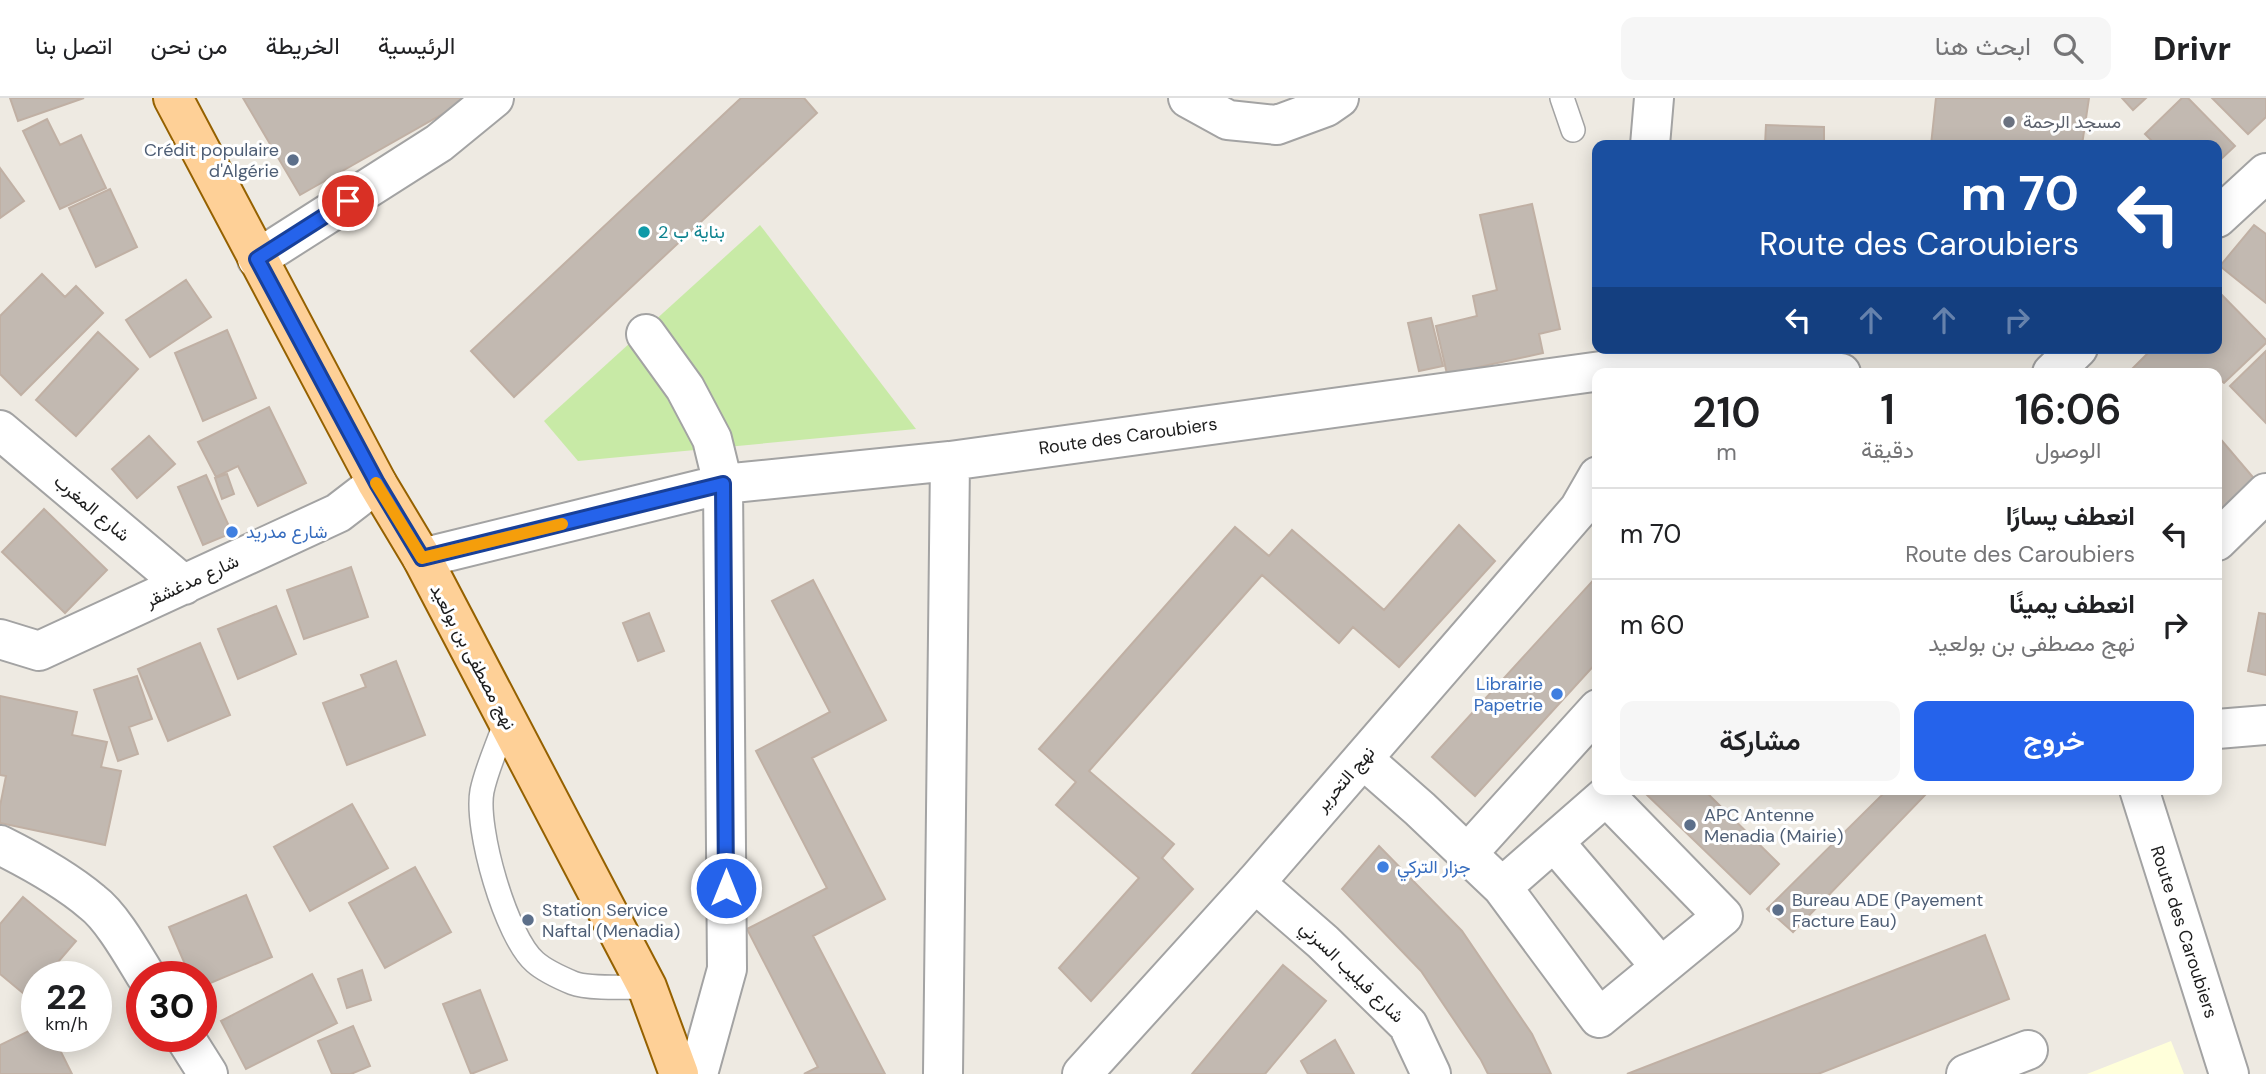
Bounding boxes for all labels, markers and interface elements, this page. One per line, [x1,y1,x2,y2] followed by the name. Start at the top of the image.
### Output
[1621,17,2111,80] search box
[2153,27,2231,70] text: Drivr
[1935,29,2031,63] text: ابحث هنا
[2049,29,2087,67] icon: search
[35,30,112,61] text: اتصل بنا
[150,30,228,61] text: من نحن
[266,30,340,61] text: الخريطة
[378,30,455,61] text: الرئيسية
[2023,110,2121,134] place label: مسجد الرحمة
[2001,114,2017,130] marker: مسجد الرحمة
[144,138,279,183] place label: Crédit populaire d'Algérie
[285,152,301,168] marker: Crédit populaire d'Algérie
[1961,161,2079,225] text: 70 m
[2103,168,2194,259] icon: left
[318,171,378,231] pin
[329,182,367,220] icon: arrive
[658,220,725,244] place label: بناية ب 2
[1759,223,2079,265] text: Route des Caroubiers
[636,224,652,240] marker: بناية ب 2
[1779,301,1817,339] icon: left
[1852,301,1890,339] icon: ahead
[1925,301,1963,339] icon: ahead
[1998,301,2036,339] icon: right
[1880,382,1895,437] text: 1
[2014,382,2122,437] text: 16:06
[1692,385,1761,440] text: 210
[1037,412,1219,460] street label: Route des Caroubiers
[1861,435,1914,465] text: دقيقة
[2035,435,2101,465] text: الوصول
[1716,437,1737,467] text: m
[49,469,135,547] street label: شارع المغرب
[2006,499,2135,533] text: انعطف يسارًا
[2156,515,2194,553] icon: left
[1620,517,1681,551] text: 70 m
[246,520,328,544] place label: شارع مدريد
[224,524,240,540] marker: شارع مدريد
[1905,539,2135,569] text: Route des Caroubiers
[140,549,243,614] street label: شارع مدغشقر
[424,580,522,734] street label: نهج مصطفى بن بولعيد
[2009,587,2135,621] text: انعطف يمينًا
[2156,606,2194,644] icon: right
[1620,608,1684,642] text: 60 m
[1928,628,2135,658] text: نهج مصطفى بن بولعيد
[1474,672,1543,717] place label: Librairie Papetrie
[1549,686,1565,702] marker: Librairie Papetrie
[1620,701,1900,781] button: مشاركة
[1914,701,2194,781] button: خروج
[1309,741,1380,818] street label: نهج التحرير
[1704,803,1844,848] place label: APC Antenne Menadia (Mairie)
[1682,817,1698,833] marker: APC Antenne Menadia (Mairie)
[2145,843,2223,1021] street label: Route des Caroubiers
[689,851,763,925] position arrow
[1397,855,1471,882] place label: جزار التركي
[1375,859,1391,875] marker: جزار التركي
[1792,888,1983,933] place label: Bureau ADE (Payement Facture Eau)
[542,898,680,943] place label: Station Service Naftal (Menadia)
[1770,902,1786,918] marker: Bureau ADE (Payement Facture Eau)
[520,912,536,928] marker: Station Service Naftal (Menadia)
[1292,916,1409,1030] street label: شارع فيليب السرني
[126,961,217,1052] speed limit sign: 30
[46,974,87,1020] text: 22
[45,1012,88,1036] text: km/h

